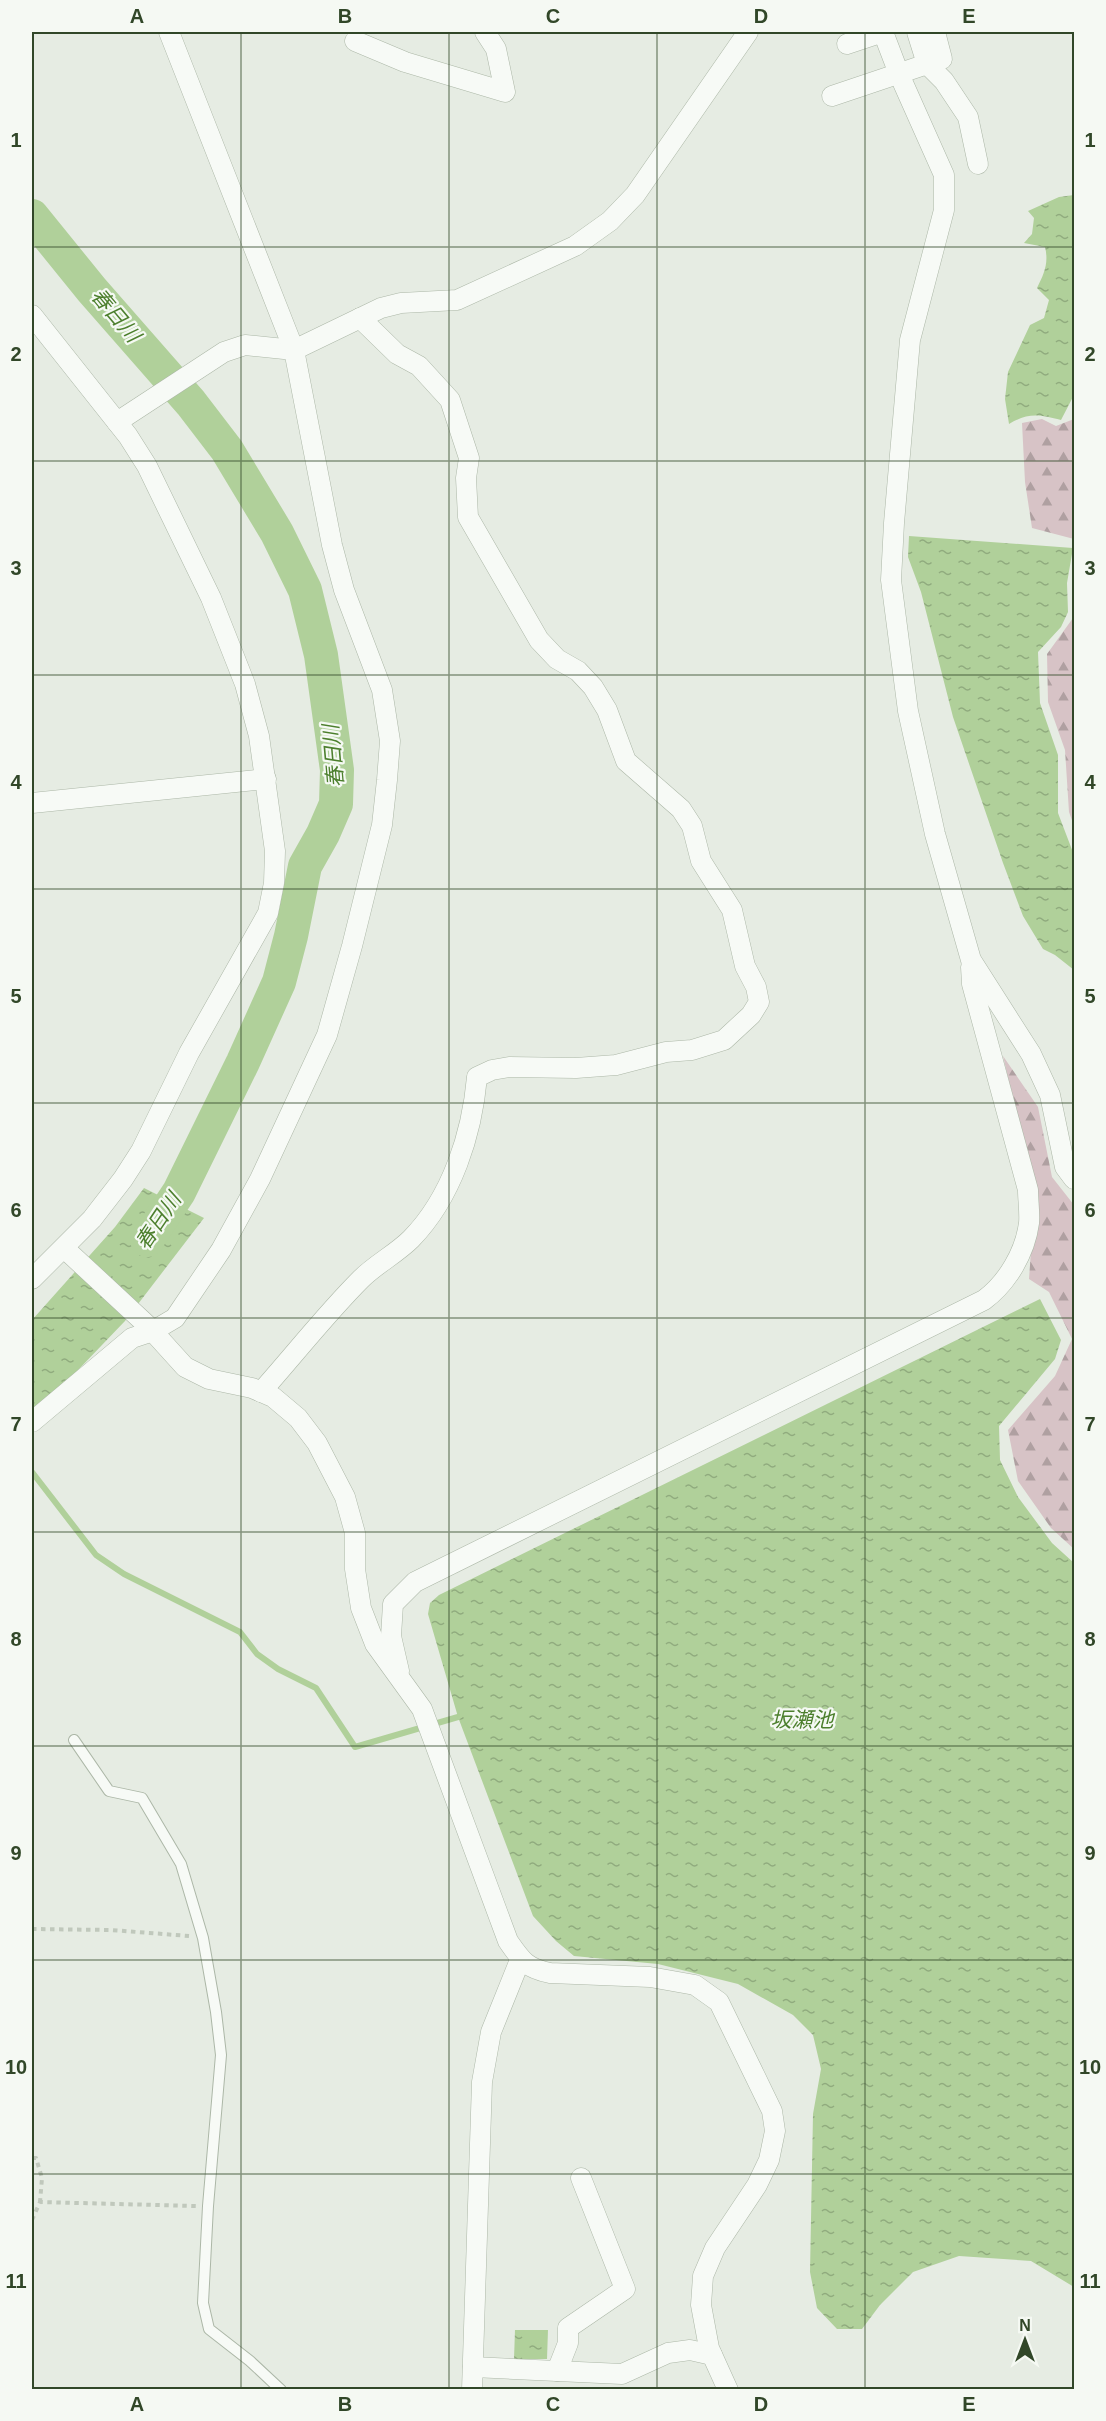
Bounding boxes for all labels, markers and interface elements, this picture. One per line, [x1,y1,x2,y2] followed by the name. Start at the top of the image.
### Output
[130,5,144,27] text: A
[338,5,352,27] text: B
[546,5,560,27] text: C
[754,5,768,27] text: D
[962,5,976,27] text: E
[10,129,22,151] text: 1
[1084,129,1096,151] text: 1
[87,283,146,348] water label: 春日川
[10,343,22,365] text: 2
[1084,343,1096,365] text: 2
[10,557,22,579] text: 3
[1084,557,1096,579] text: 3
[319,722,347,788] water label: 春日川
[10,771,22,793] text: 4
[1084,771,1096,793] text: 4
[10,985,22,1007] text: 5
[1084,985,1096,1007] text: 5
[131,1187,186,1254] water label: 春日川
[10,1199,22,1221] text: 6
[1084,1199,1096,1221] text: 6
[10,1413,22,1435] text: 7
[1084,1413,1096,1435] text: 7
[10,1628,22,1650] text: 8
[1084,1628,1096,1650] text: 8
[771,1708,835,1731] water label: 坂瀬池
[10,1842,22,1864] text: 9
[1084,1842,1096,1864] text: 9
[5,2056,27,2078] text: 10
[1079,2056,1101,2078] text: 10
[5,2270,27,2292] text: 11
[1079,2270,1101,2292] text: 11
[995,2310,1055,2370] north arrow
[1019,2317,1031,2334] text: N
[130,2393,144,2415] text: A
[338,2393,352,2415] text: B
[546,2393,560,2415] text: C
[754,2393,768,2415] text: D
[962,2393,976,2415] text: E

